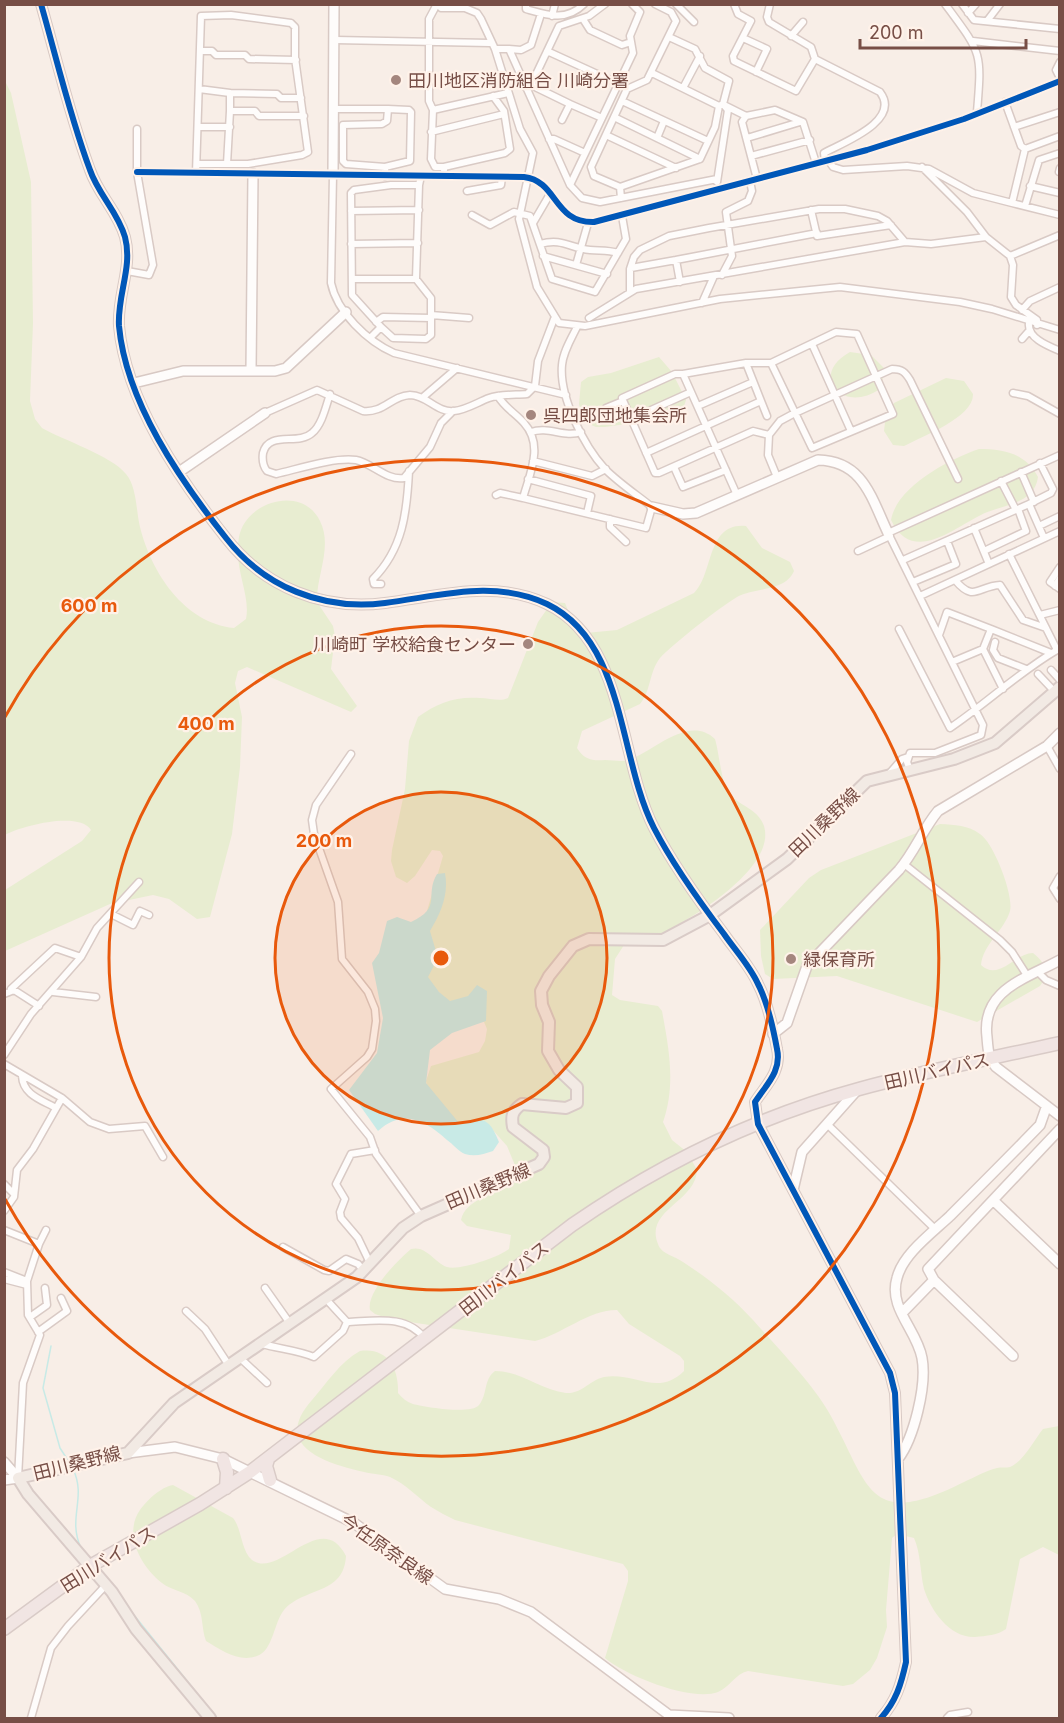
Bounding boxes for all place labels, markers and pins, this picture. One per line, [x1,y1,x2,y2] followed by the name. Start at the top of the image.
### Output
[408,70,629,91] place label: 田川地区消防組合 川崎分署
[389,73,403,87] marker: 田川地区消防組合 川崎分署
[543,405,687,426] place label: 呉四郎団地集会所
[524,408,538,422] marker: 呉四郎団地集会所
[313,634,516,655] place label: 川崎町 学校給食センター
[521,637,535,651] marker: 川崎町 学校給食センター
[431,948,451,968] centre of rings
[803,949,875,970] place label: 緑保育所
[784,952,798,966] marker: 緑保育所

